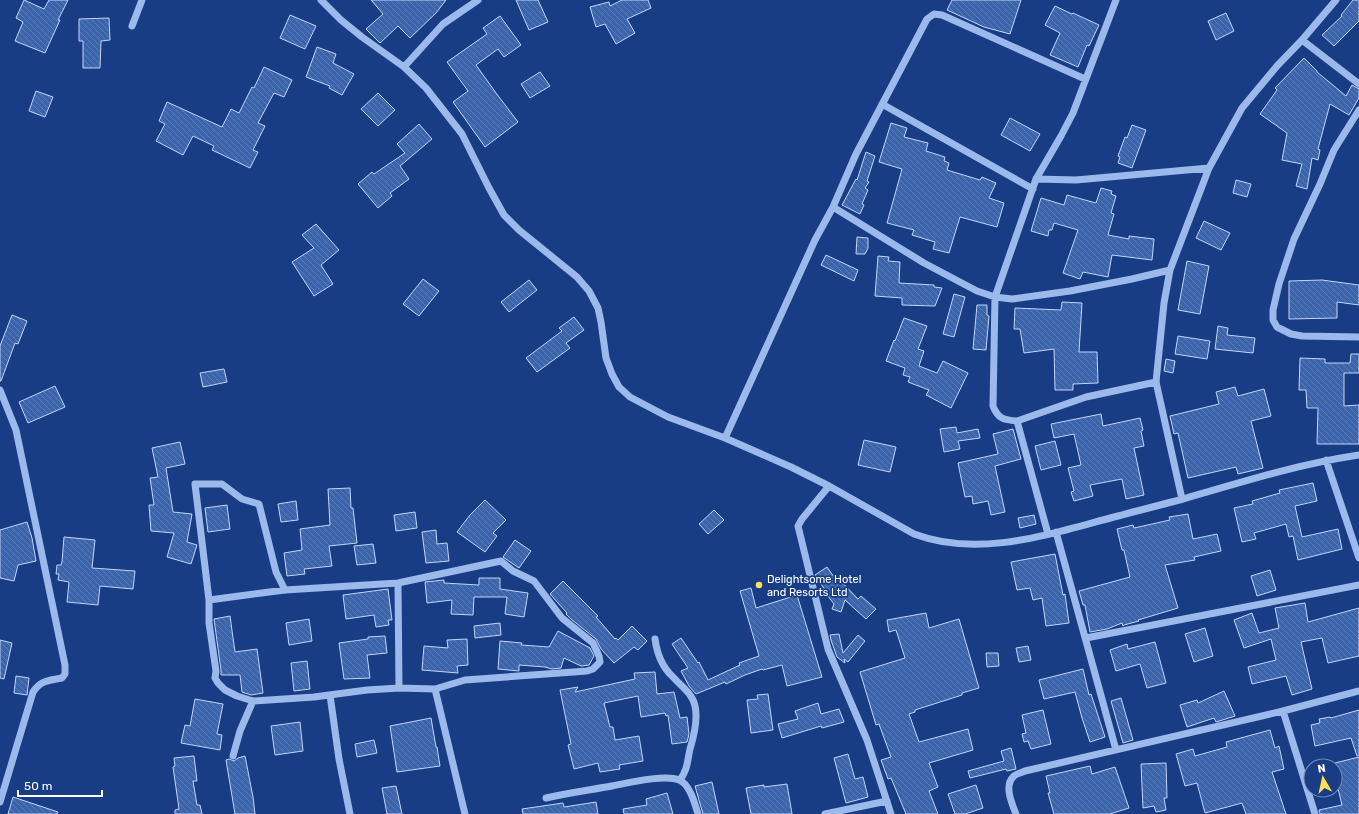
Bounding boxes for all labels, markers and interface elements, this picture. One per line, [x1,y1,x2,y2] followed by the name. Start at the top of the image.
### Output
[767,573,861,599] place label: Delightsome Hotel and Resorts Ltd
[754,580,764,590] marker: Delightsome Hotel and Resorts Ltd
[1303,758,1343,798] north arrow
[1317,762,1327,776] text: N
[18,772,102,798] scale bar
[24,779,52,793] text: 50 m

